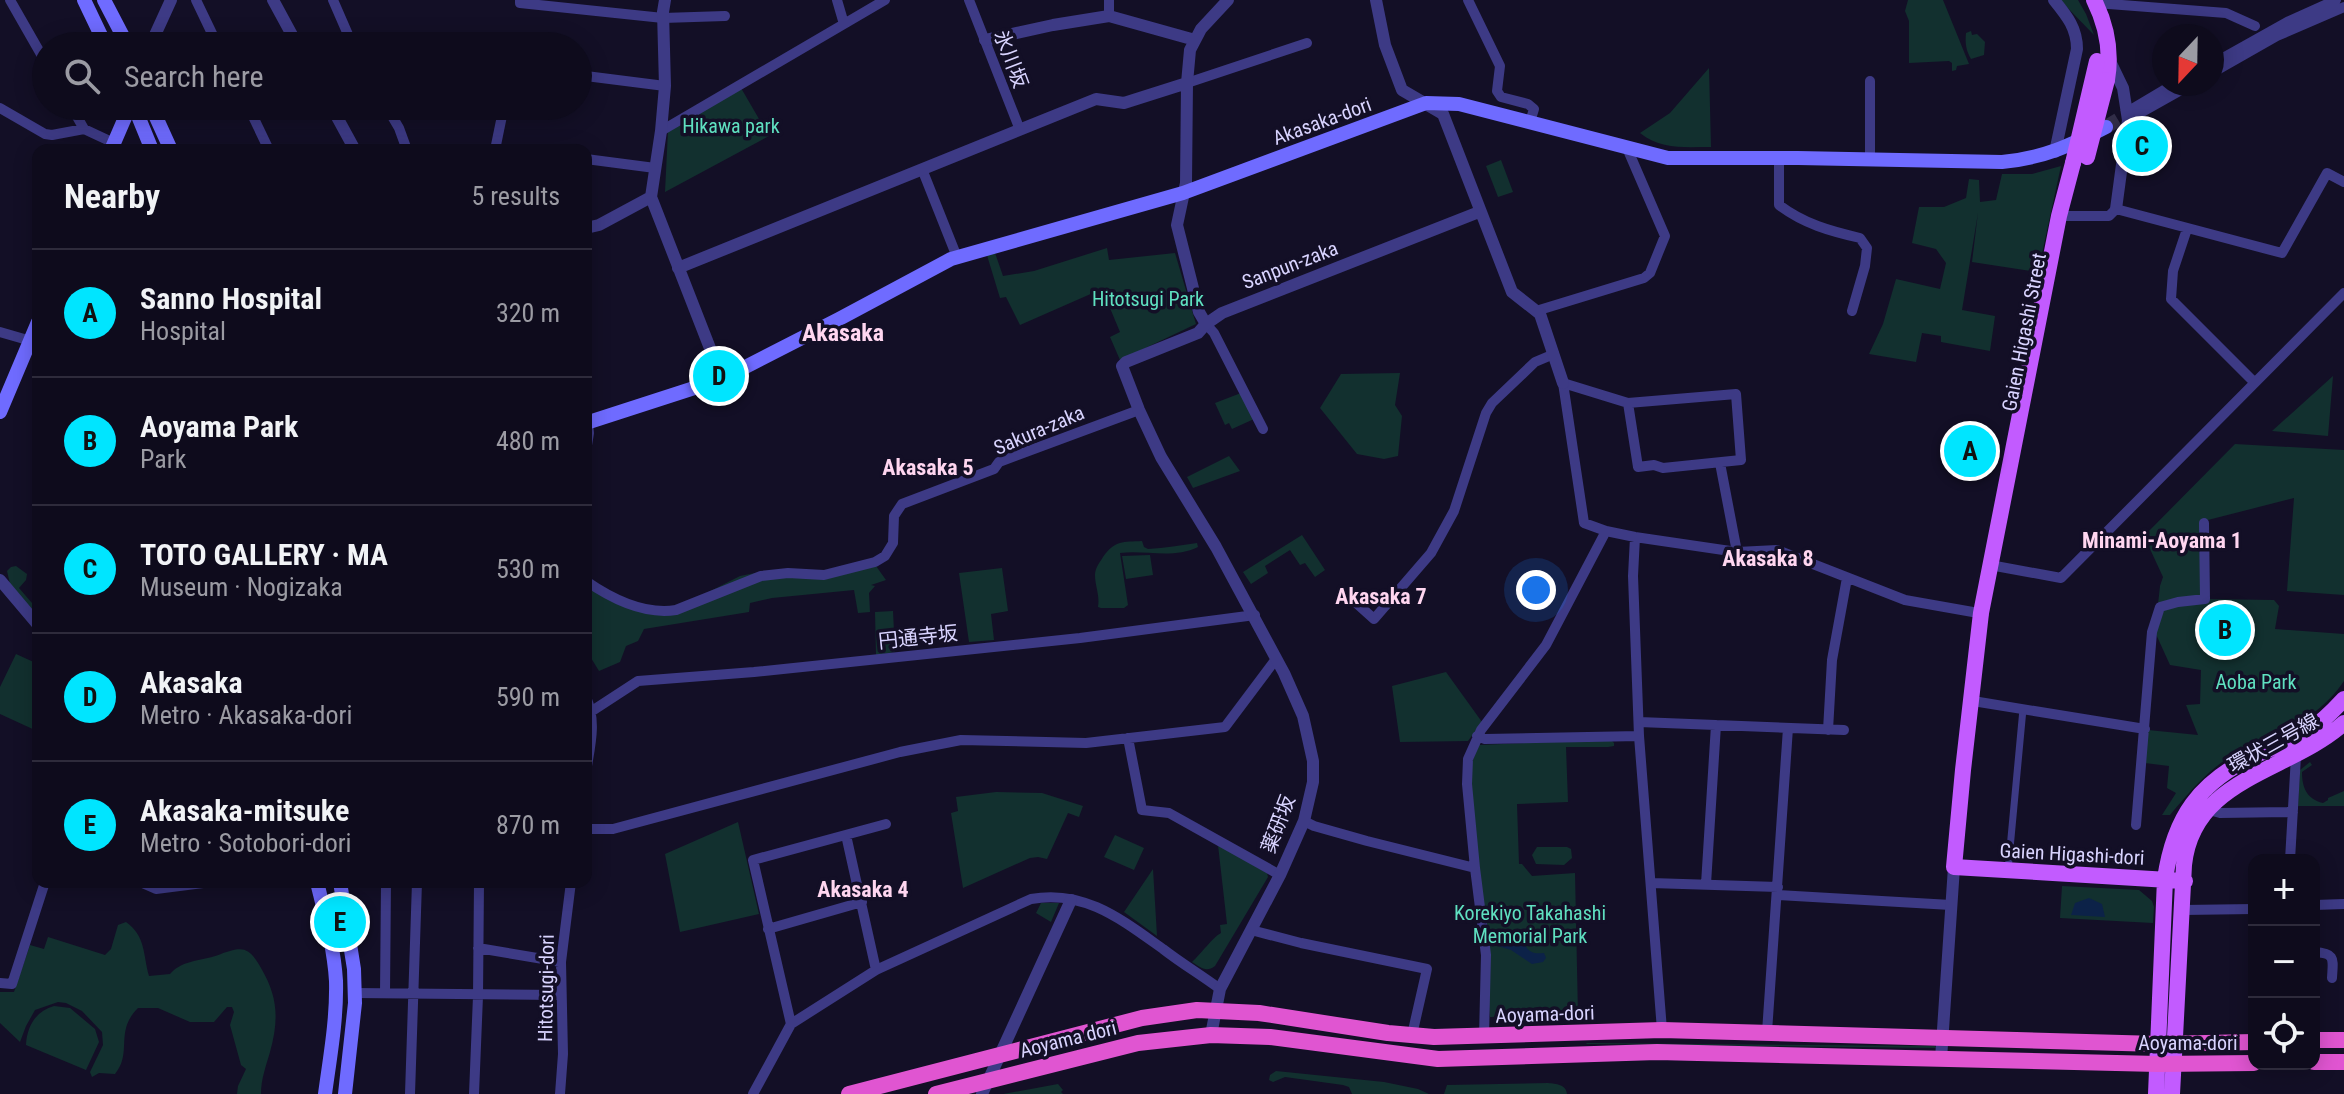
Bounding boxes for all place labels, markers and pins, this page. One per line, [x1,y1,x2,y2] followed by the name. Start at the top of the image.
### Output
[2116,116,2168,176] pin: C
[693,346,745,406] pin: D
[1944,421,1996,481] pin: A
[2199,600,2251,660] pin: B
[314,892,366,952] pin: E

